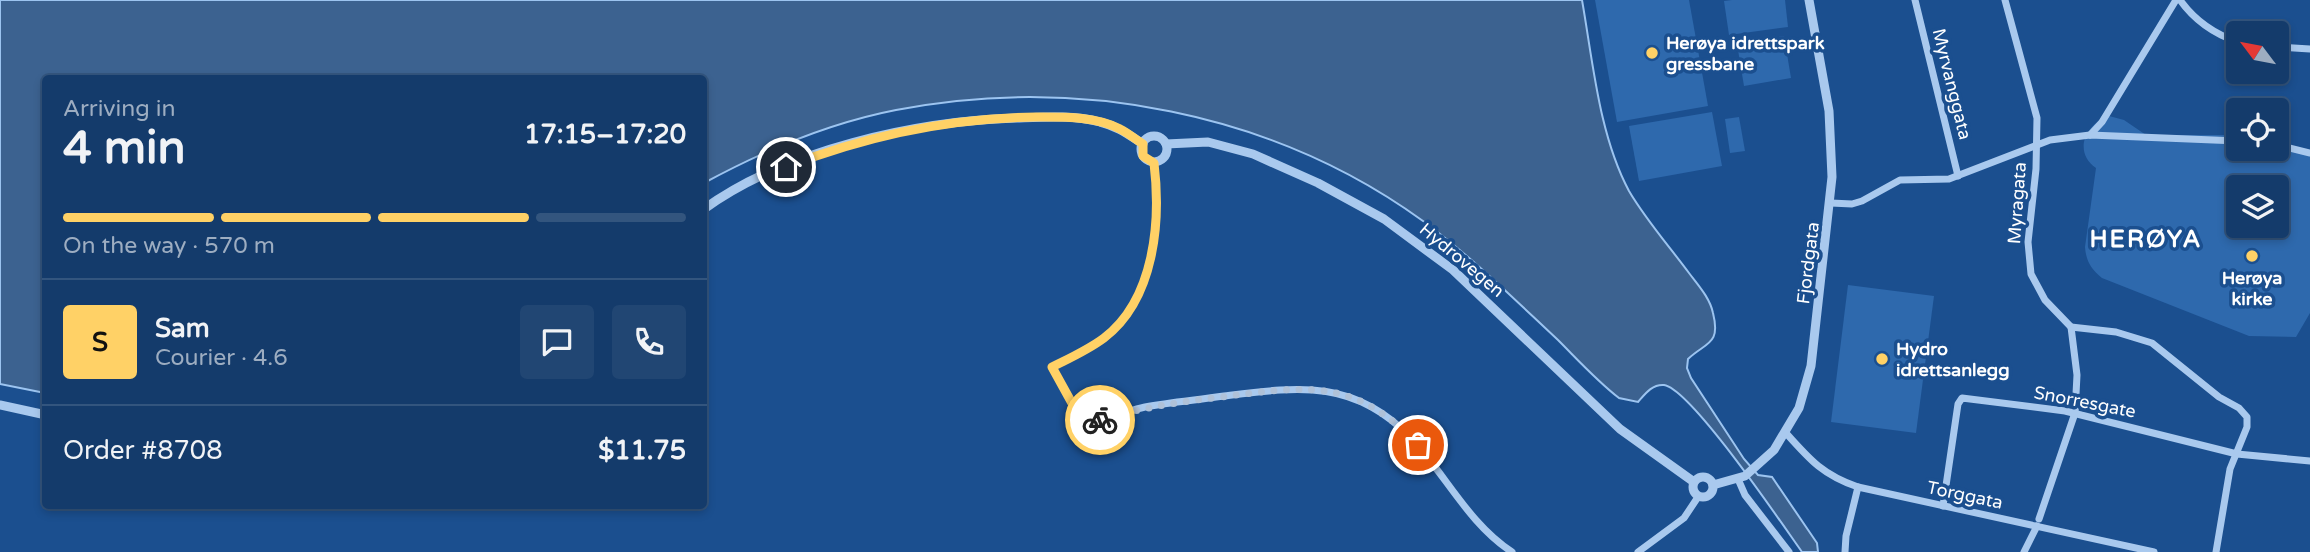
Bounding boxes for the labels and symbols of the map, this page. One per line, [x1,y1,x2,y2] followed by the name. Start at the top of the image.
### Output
[2226,21,2289,84] north arrow
[1928,26,1976,142] street label: Myrvanggata
[1666,32,1825,75] place label: Herøya idrettspark gressbane
[1644,45,1660,61] marker: Herøya idrettspark gressbane
[756,137,816,197] pin
[2003,161,2031,245] street label: Myragata
[1415,218,1509,302] street label: Hydrovegen
[1792,221,1824,305] street label: Fjordgata
[2089,225,2203,254] district label: HERØYA
[2244,248,2260,264] marker: Herøya kirke
[2222,267,2282,310] place label: Herøya kirke
[1896,338,2010,381] place label: Hydro idrettsanlegg
[1874,351,1890,367] marker: Hydro idrettsanlegg
[2032,381,2138,423] street label: Snorresgate
[1065,385,1135,455] courier
[1388,415,1448,475] pin
[1925,476,2005,514] street label: Torggata

